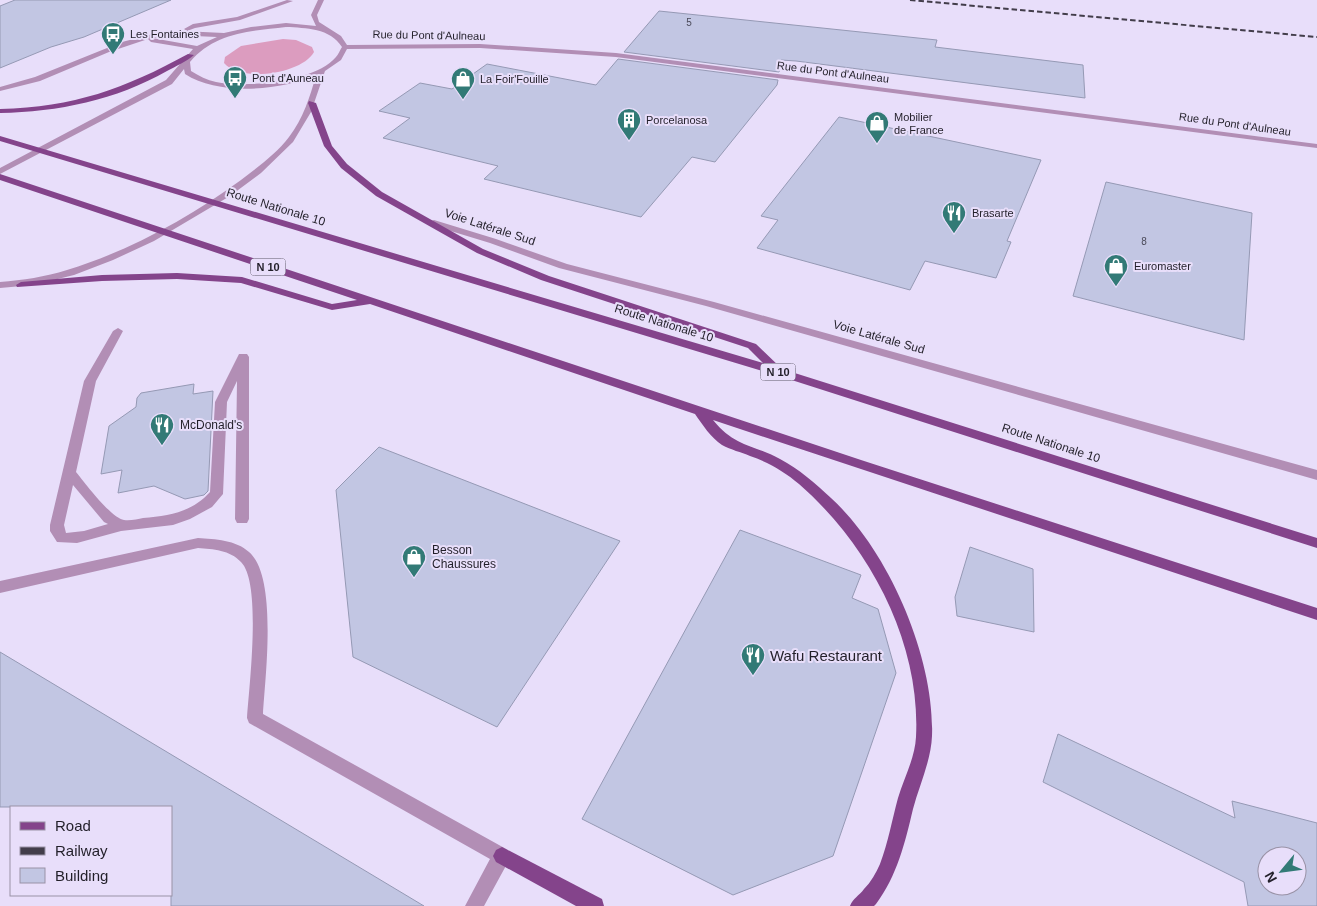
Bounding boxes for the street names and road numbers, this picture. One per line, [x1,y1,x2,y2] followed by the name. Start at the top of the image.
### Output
[372,28,486,42] street label: Rue du Pont d'Aulneau
[776,59,890,85] street label: Rue du Pont d'Aulneau
[1178,110,1292,138] street label: Rue du Pont d'Aulneau
[225,185,327,229] street label: Route Nationale 10
[443,206,537,248] street label: Voie Latérale Sud
[250,258,286,276] road number: N 10
[613,301,715,345] street label: Route Nationale 10
[832,317,926,357] street label: Voie Latérale Sud
[760,364,796,381] road number: N 10
[1000,420,1102,466] street label: Route Nationale 10

